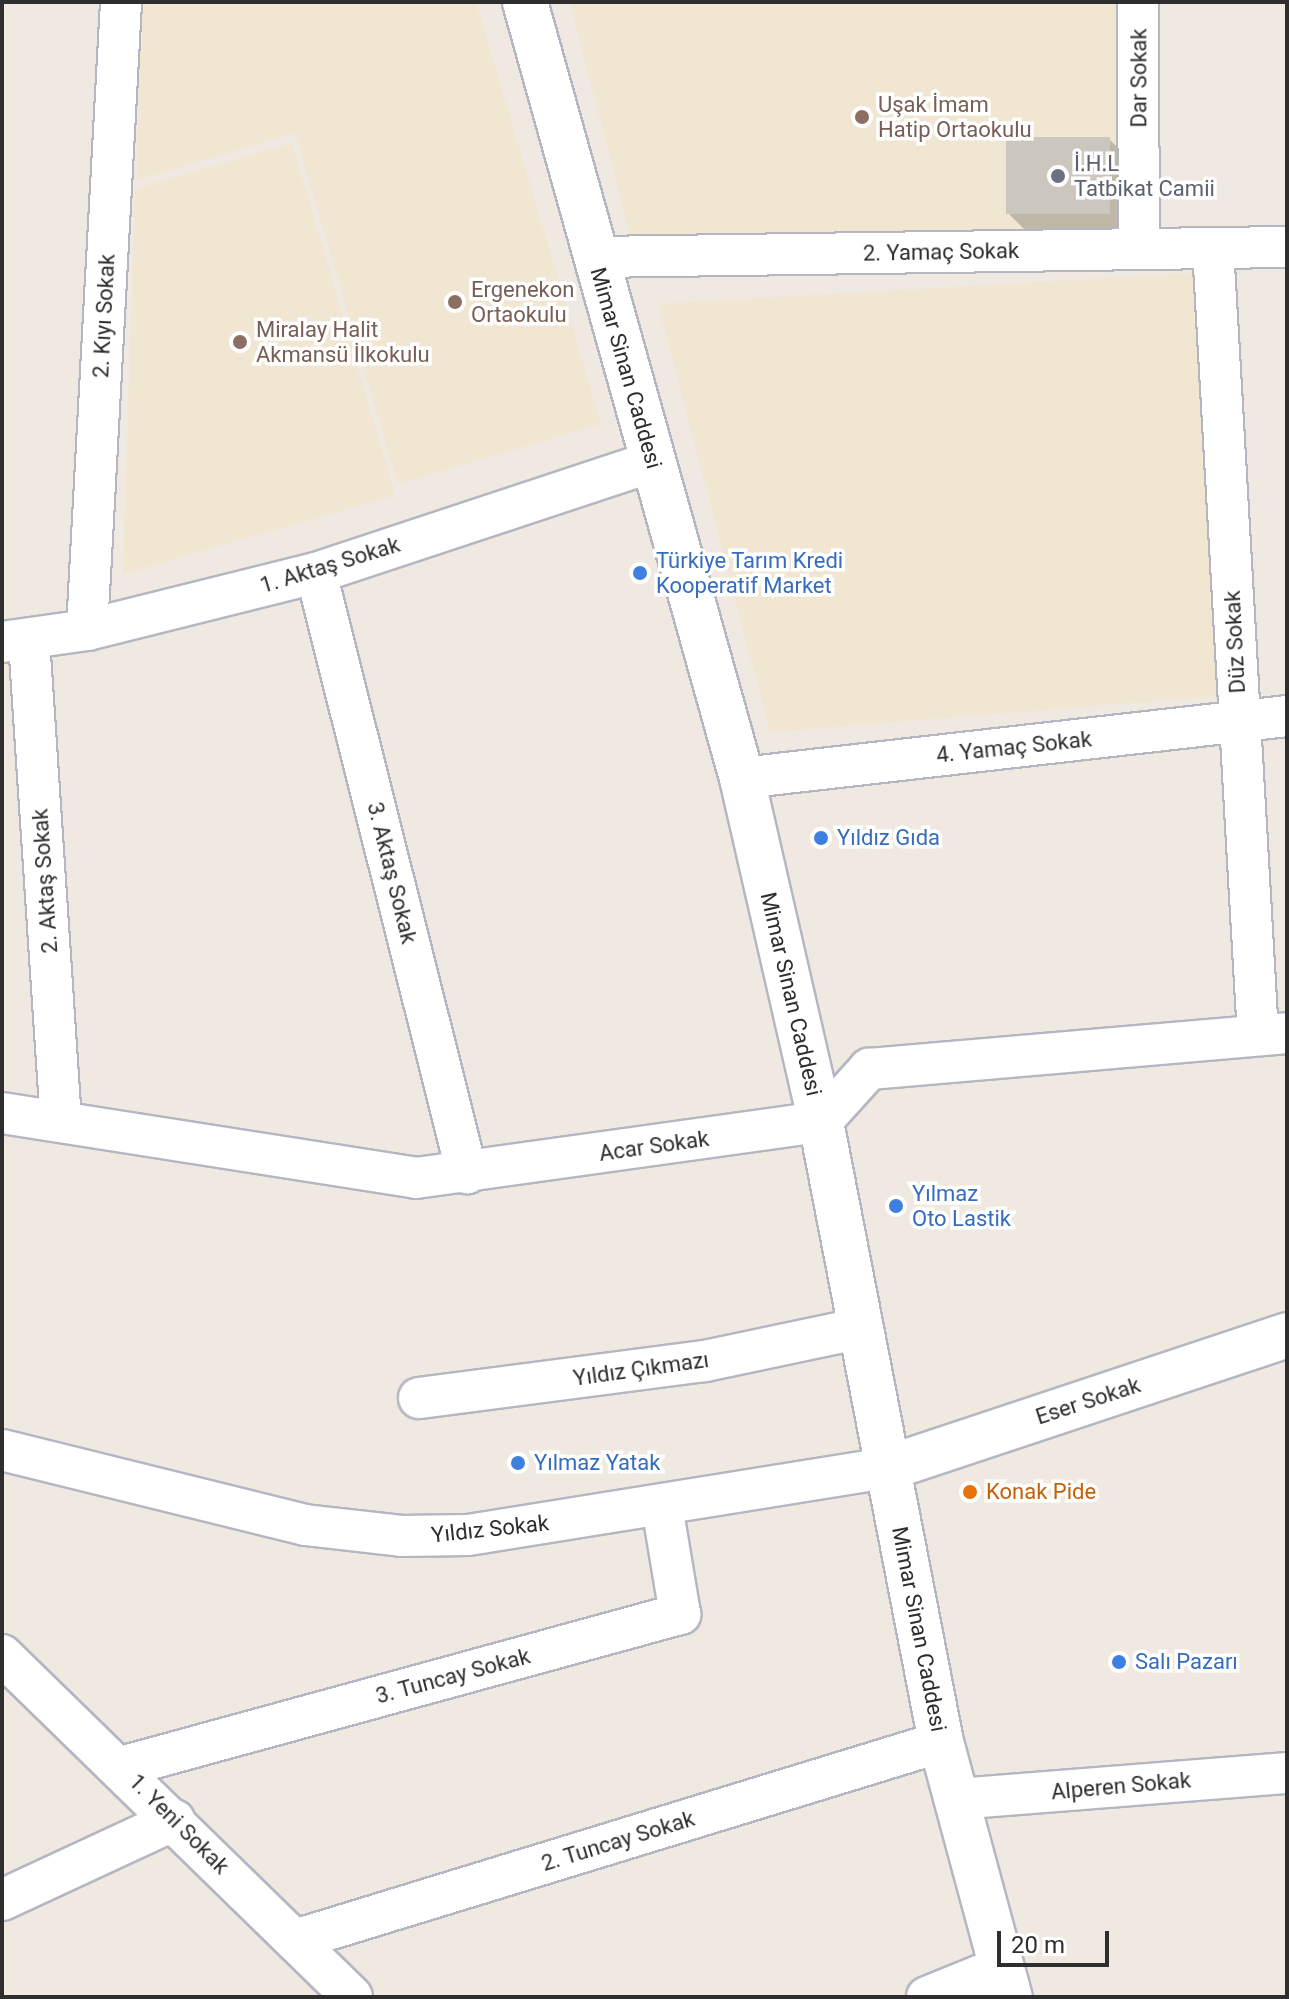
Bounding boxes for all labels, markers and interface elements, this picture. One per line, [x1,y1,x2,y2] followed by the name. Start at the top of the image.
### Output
[1126,28,1152,128] street label: Dar Sokak
[878,91,1032,142] place label: Uşak İmam Hatip Ortaokulu
[853,108,871,126] marker: Uşak İmam Hatip Ortaokulu
[1074,150,1215,202] place label: İ.H.L Tatbikat Camii
[1049,167,1067,185] marker: İ.H.L Tatbikat Camii
[863,237,1019,267] street label: 2. Yamaç Sokak
[88,253,120,379] street label: 2. Kıyı Sokak
[585,264,667,472] street label: Mimar Sinan Caddesi
[471,276,574,328] place label: Ergenekon Ortaokulu
[446,293,464,311] marker: Ergenekon Ortaokulu
[256,316,430,368] place label: Miralay Halit Akmansü İlkokulu
[231,333,249,351] marker: Miralay Halit Akmansü İlkokulu
[257,531,403,599] street label: 1. Aktaş Sokak
[656,547,844,598] place label: Türkiye Tarım Kredi Kooperatif Market
[631,564,649,582] marker: Türkiye Tarım Kredi Kooperatif Market
[1219,590,1251,694] street label: Düz Sokak
[935,726,1093,768] street label: 4. Yamaç Sokak
[362,799,422,947] street label: 3. Aktaş Sokak
[27,808,63,954] street label: 2. Aktaş Sokak
[837,825,940,851] place label: Yıldız Gıda
[812,829,830,847] marker: Yıldız Gıda
[755,890,827,1098] street label: Mimar Sinan Caddesi
[597,1125,711,1167] street label: Acar Sokak
[912,1180,1011,1232] place label: Yılmaz Oto Lastik
[887,1197,905,1215] marker: Yılmaz Oto Lastik
[571,1346,711,1392] street label: Yıldız Çıkmazı
[1032,1372,1144,1430] street label: Eser Sokak
[534,1450,660,1476] place label: Yılmaz Yatak
[509,1454,527,1472] marker: Yılmaz Yatak
[986,1479,1096,1505] place label: Konak Pide
[961,1483,979,1501] marker: Konak Pide
[430,1510,550,1548] street label: Yıldız Sokak
[886,1524,952,1734] street label: Mimar Sinan Caddesi
[373,1643,533,1709] street label: 3. Tuncay Sokak
[1135,1649,1238,1675] place label: Salı Pazarı
[1110,1653,1128,1671] marker: Salı Pazarı
[1050,1767,1192,1805] street label: Alperen Sokak
[123,1768,235,1880] street label: 1. Yeni Sokak
[538,1805,698,1877] street label: 2. Tuncay Sokak
[1001,1915,1113,1965] scale bar
[1011,1931,1065,1959] text: 20 m

